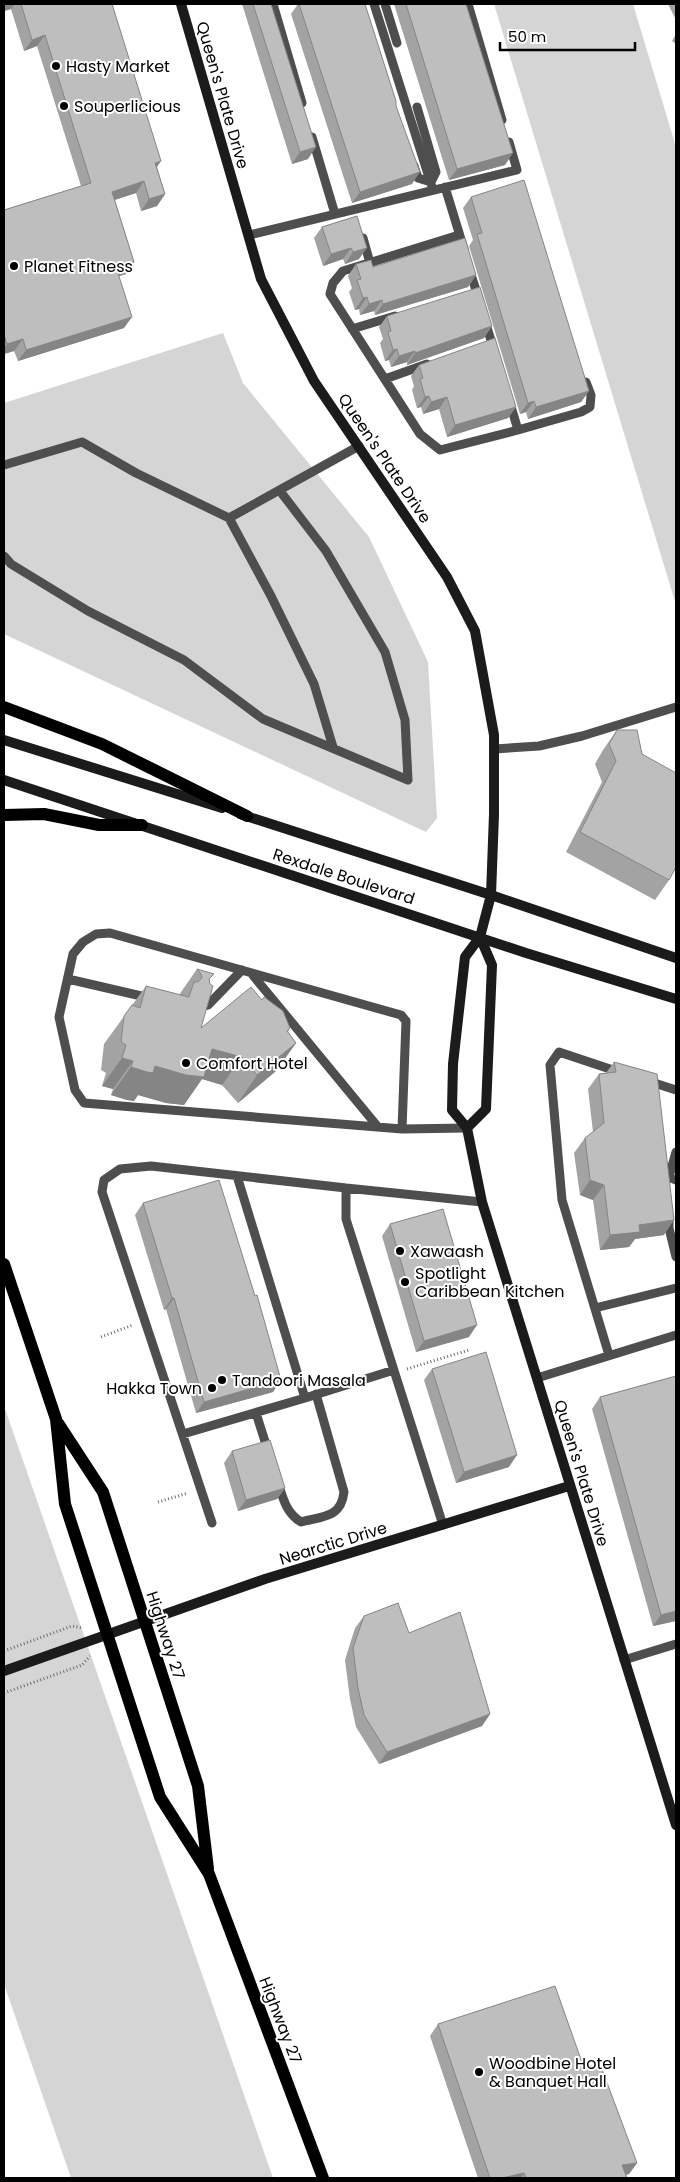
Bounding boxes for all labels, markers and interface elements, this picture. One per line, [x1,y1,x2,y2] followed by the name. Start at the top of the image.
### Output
[190,19,255,172] street label: Queen's Plate Drive
[500,20,635,52] scale bar
[508,26,546,47] text: 50 m
[66,55,170,78] place label: Hasty Market
[50,60,62,72] marker: Hasty Market
[74,95,181,118] place label: Souperlicious
[58,100,70,112] marker: Souperlicious
[24,255,133,278] place label: Planet Fitness
[8,260,20,272] marker: Planet Fitness
[332,389,437,528] street label: Queen's Plate Drive
[270,843,418,910] street label: Rexdale Boulevard
[196,1052,308,1075] place label: Comfort Hotel
[180,1057,192,1069] marker: Comfort Hotel
[410,1240,484,1263] place label: Xawaash
[394,1245,406,1257] marker: Xawaash
[415,1262,564,1303] place label: Spotlight Caribbean Kitchen
[399,1276,411,1288] marker: Spotlight Caribbean Kitchen
[232,1369,366,1392] place label: Tandoori Masala
[216,1374,228,1386] marker: Tandoori Masala
[106,1377,202,1400] place label: Hakka Town
[206,1382,218,1394] marker: Hakka Town
[548,1397,615,1549] street label: Queen's Plate Drive
[276,1516,390,1571] street label: Nearctic Drive
[140,1588,191,1682] street label: Highway 27
[253,1973,308,2067] street label: Highway 27
[489,2052,616,2093] place label: Woodbine Hotel & Banquet Hall
[473,2066,485,2078] marker: Woodbine Hotel & Banquet Hall

